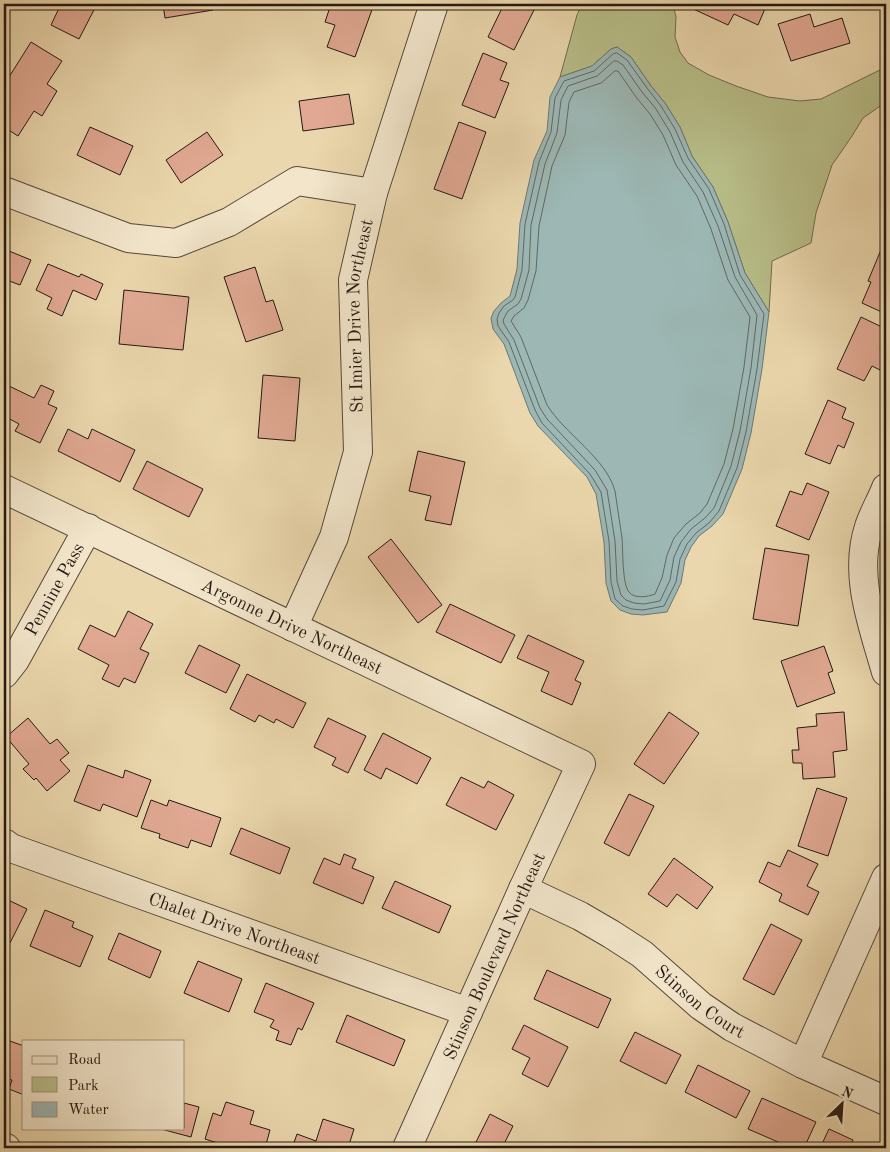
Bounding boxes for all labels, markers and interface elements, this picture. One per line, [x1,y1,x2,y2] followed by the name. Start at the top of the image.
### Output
[345,217,377,413] street label: St Imier Drive Northeast
[22,540,88,639] street label: Pennine Pass
[198,576,385,678] street label: Argonne Drive Northeast
[441,850,549,1063] street label: Stinson Boulevard Northeast
[146,890,322,968] street label: Chalet Drive Northeast
[651,962,747,1042] street label: Stinson Court
[22,1040,185,1130] legend
[68,1053,102,1068] text: Road
[68,1079,99,1094] text: Park
[818,1080,868,1130] north arrow
[839,1085,855,1102] text: N
[68,1103,109,1118] text: Water

